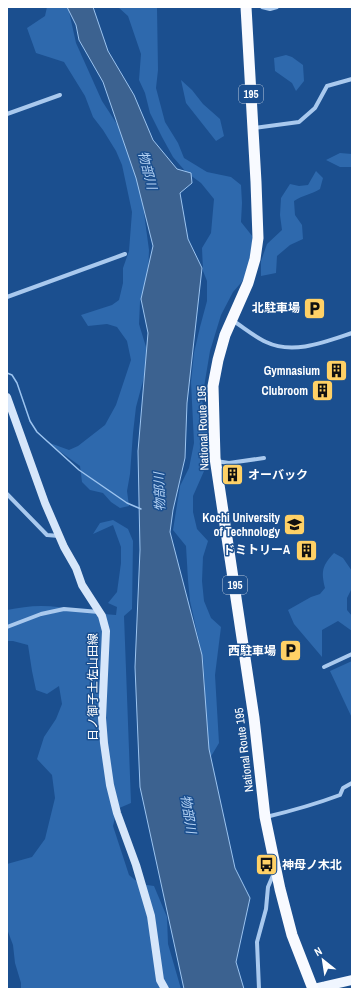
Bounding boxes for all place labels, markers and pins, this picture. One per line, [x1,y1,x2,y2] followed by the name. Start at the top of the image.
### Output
[302,295,328,321] parking icon: 北駐車場
[252,300,300,316] place label: 北駐車場
[323,358,349,384] building icon: Gymnasium
[264,363,320,379] place label: Gymnasium
[310,378,336,404] building icon: Clubroom
[262,383,308,399] place label: Clubroom
[219,462,245,488] building icon: オーバック
[248,467,308,483] place label: オーバック
[202,510,281,540] place label: Kochi University of Technology
[282,512,308,538] school or university icon: Kochi University of Technology
[293,537,319,563] building icon: ドミトリーA
[223,542,291,558] place label: ドミトリーA
[278,638,304,664] parking icon: 西駐車場
[228,643,276,659] place label: 西駐車場
[254,852,280,878] bus stop icon: 神母ノ木北
[282,857,342,873] place label: 神母ノ木北

